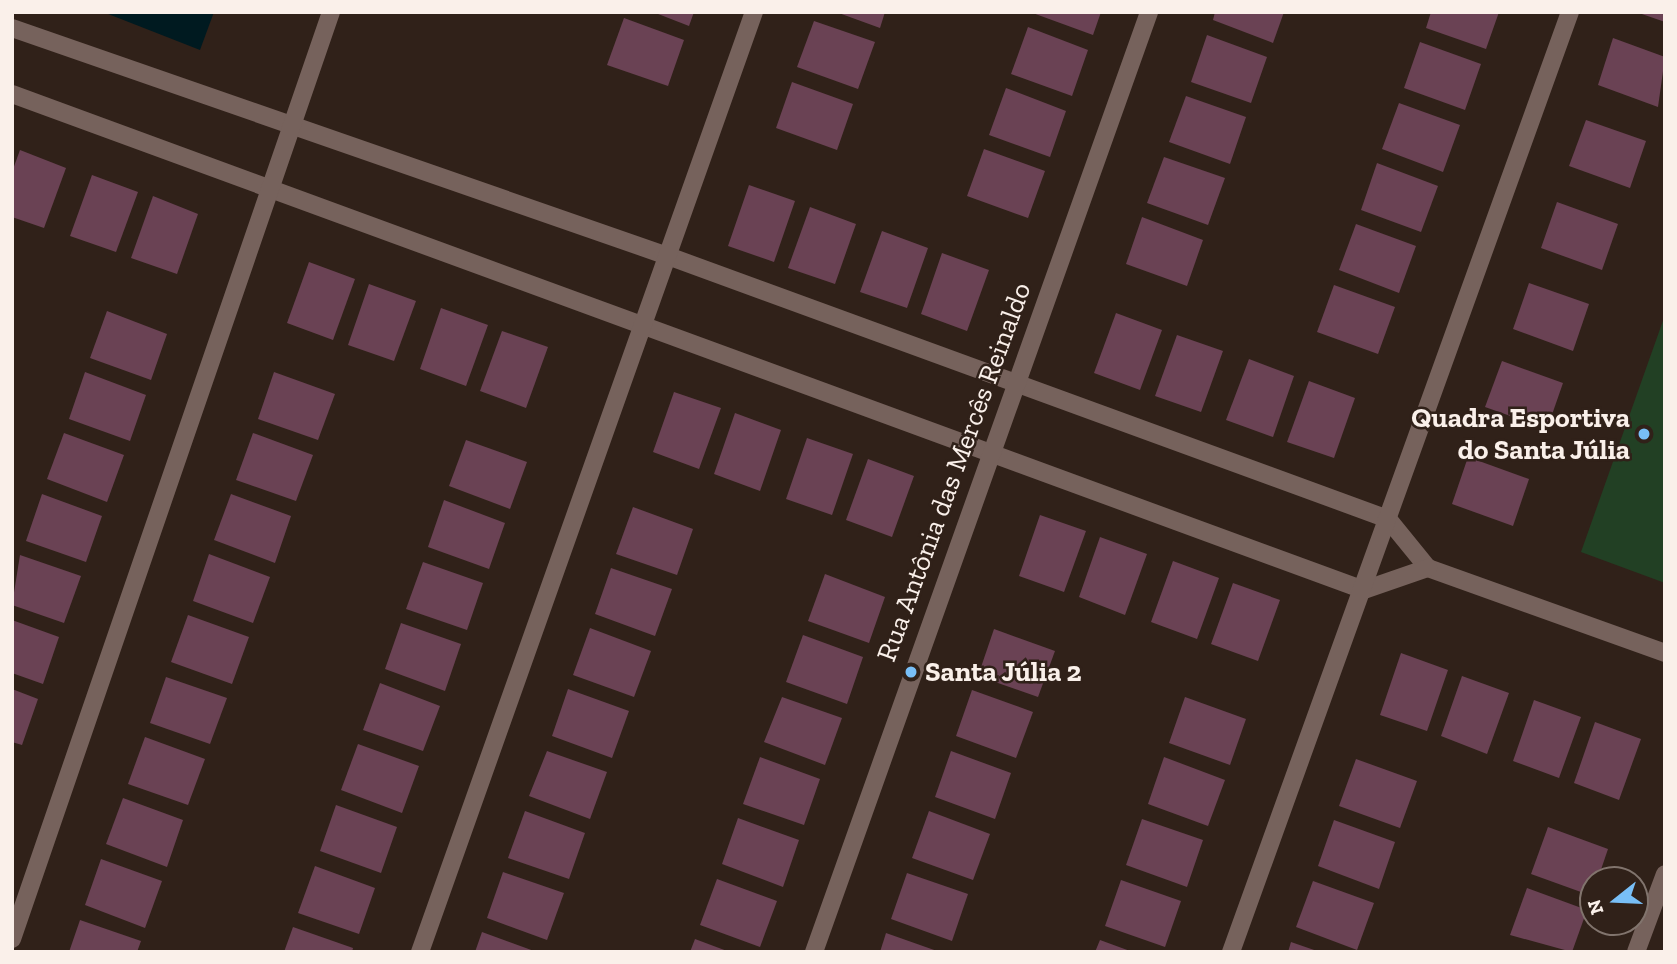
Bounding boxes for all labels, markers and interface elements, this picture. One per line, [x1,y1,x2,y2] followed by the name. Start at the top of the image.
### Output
[870,278,1038,666] street label: Rua Antônia das Mercês Reinaldo
[1411,401,1630,467] place label: Quadra Esportiva do Santa Júlia
[1636,426,1652,442] marker: Quadra Esportiva do Santa Júlia
[925,655,1082,689] place label: Santa Júlia 2
[903,664,919,680] marker: Santa Júlia 2
[1579,866,1649,936] north arrow
[1582,897,1609,917] text: N

